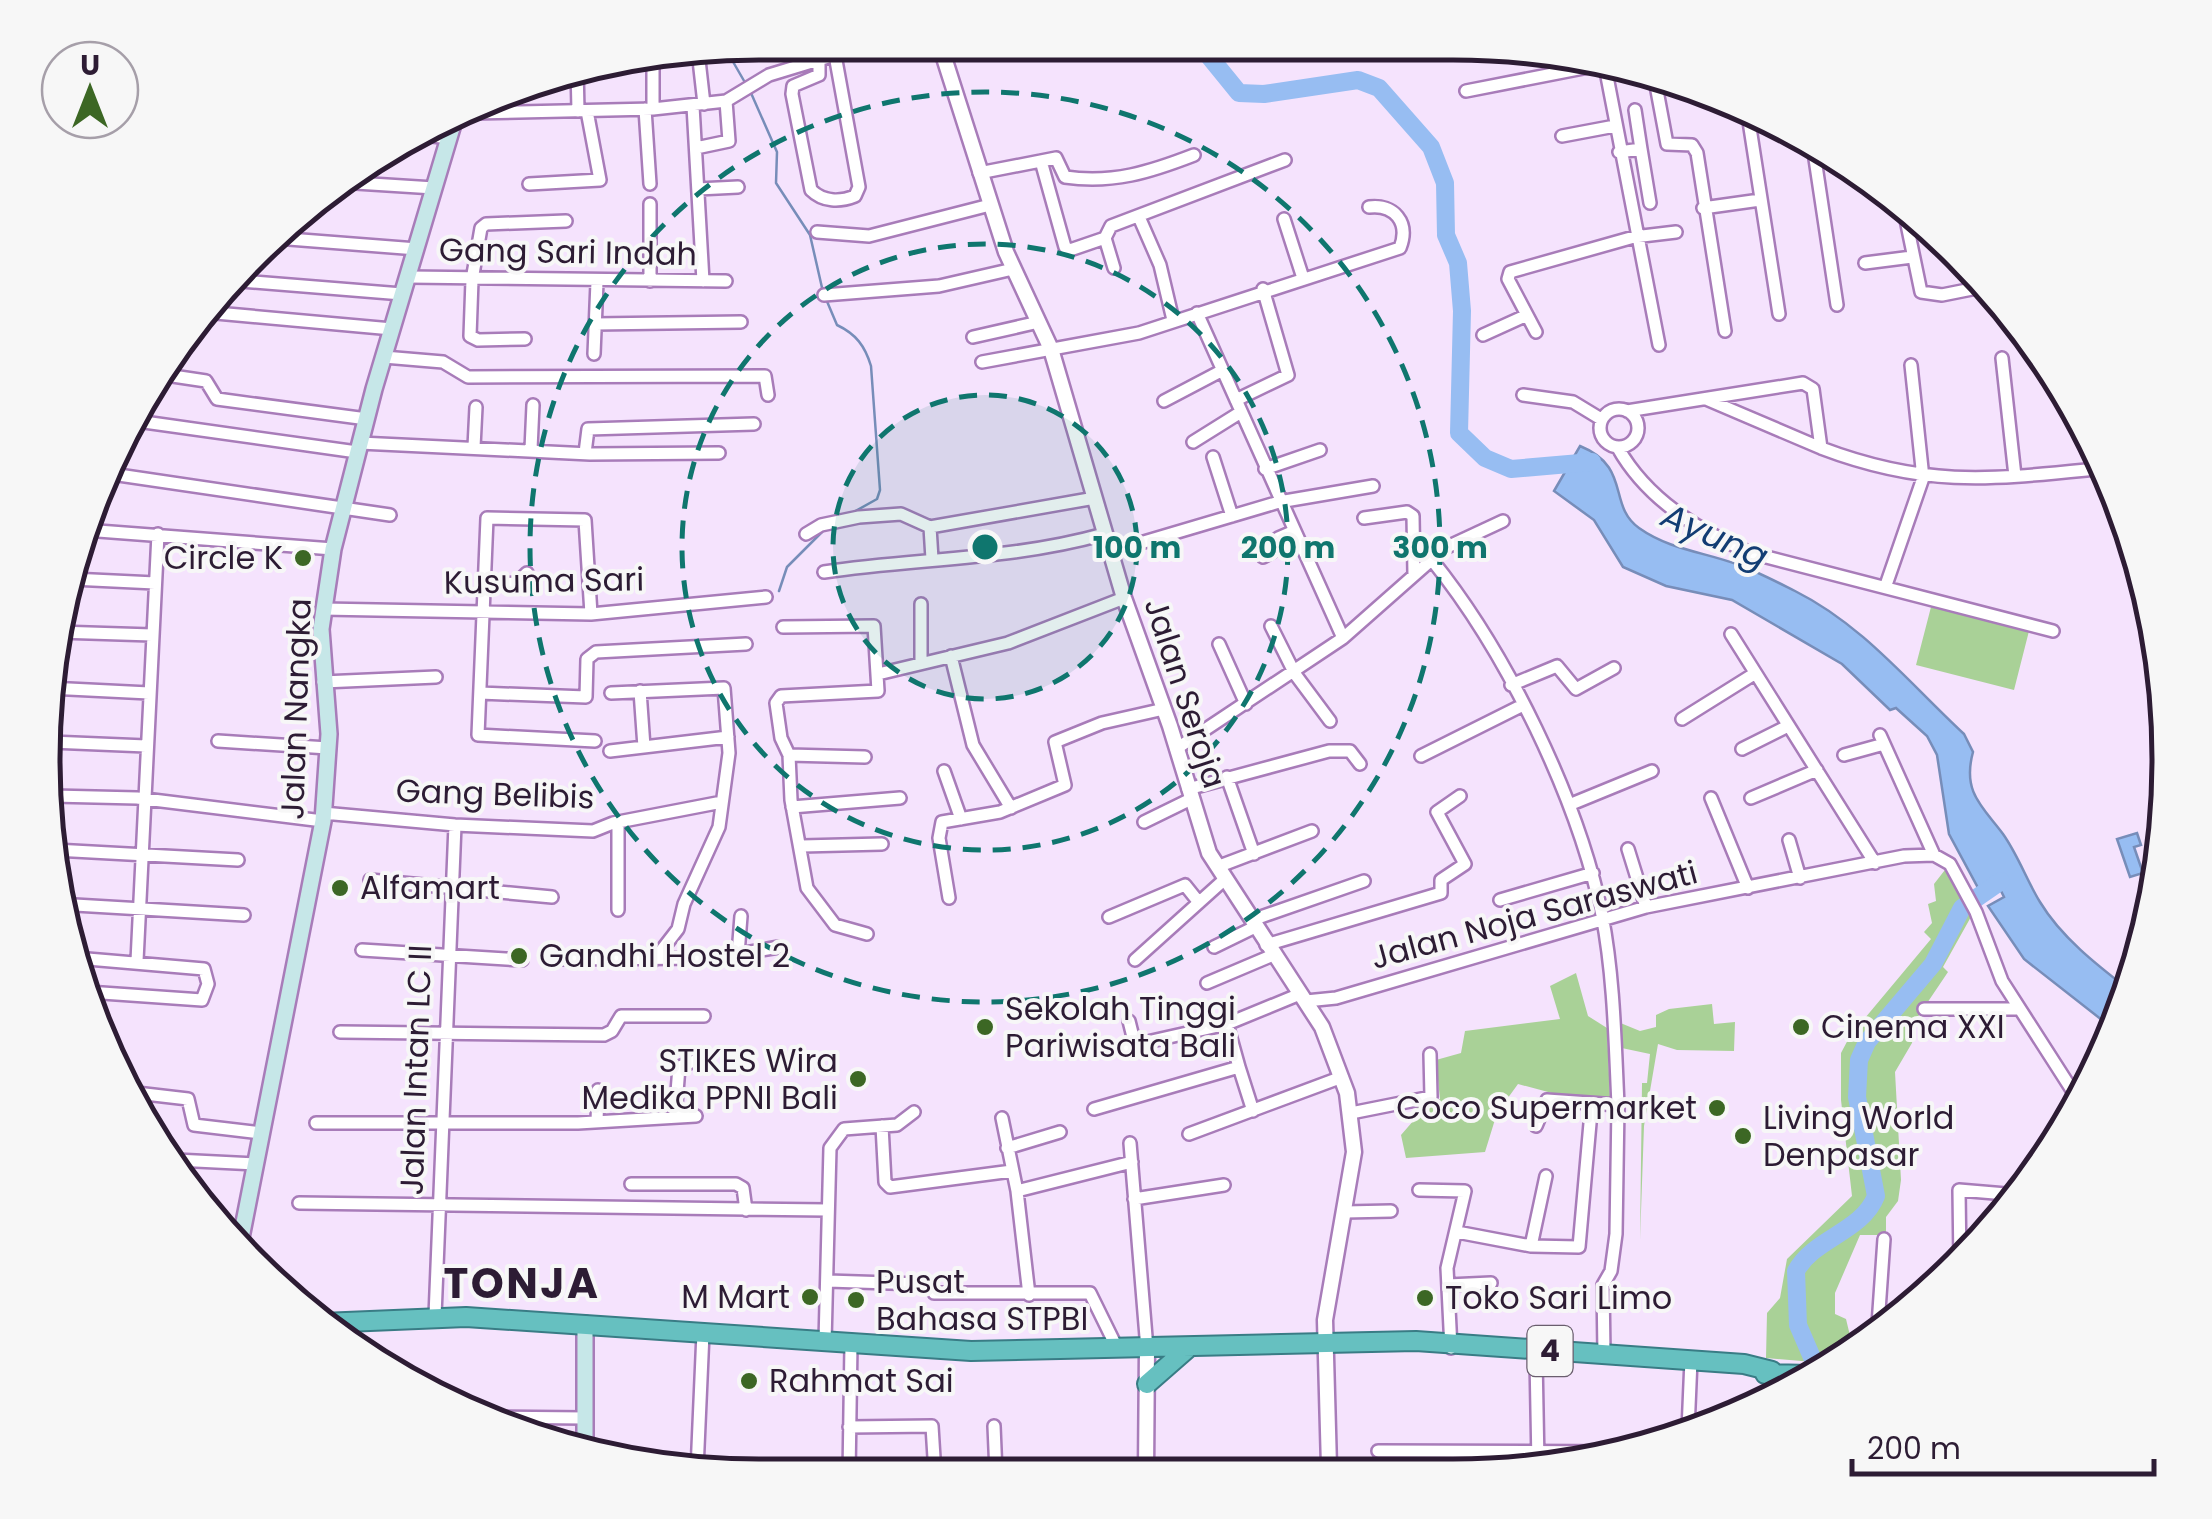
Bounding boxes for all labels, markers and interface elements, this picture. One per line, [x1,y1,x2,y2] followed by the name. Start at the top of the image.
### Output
[40,40,140,140] north arrow
[80,46,100,85] text: U
[439,227,697,276] street label: Gang Sari Indah
[1653,490,1776,581] water label: Ayung
[1093,526,1181,569] text: 100 m
[1241,526,1335,569] text: 200 m
[1392,526,1488,569] text: 300 m
[967,529,1003,565] centre of rings
[164,535,283,580] place label: Circle K
[292,547,314,569] marker: Circle K
[444,556,644,605] street label: Kusuma Sari
[1134,592,1237,794] street label: Jalan Seroja
[269,598,322,820] street label: Jalan Nangka
[395,768,595,819] street label: Gang Belibis
[1366,849,1702,980] street label: Jalan Noja Saraswati
[360,865,500,910] place label: Alfamart
[329,877,351,899] marker: Alfamart
[539,933,790,978] place label: Gandhi Hostel 2
[389,944,442,1196] street label: Jalan Intan LC II
[508,945,530,967] marker: Gandhi Hostel 2
[1005,986,1236,1068] place label: Sekolah Tinggi Pariwisata Bali
[1821,1004,2005,1049] place label: Cinema XXI
[974,1016,996,1038] marker: Sekolah Tinggi Pariwisata Bali
[1790,1016,1812,1038] marker: Cinema XXI
[581,1038,838,1120] place label: STIKES Wira Medika PPNI Bali
[847,1068,869,1090] marker: STIKES Wira Medika PPNI Bali
[1396,1085,1697,1130] place label: Coco Supermarket
[1763,1095,1954,1177] place label: Living World Denpasar
[1706,1097,1728,1119] marker: Coco Supermarket
[1732,1125,1754,1147] marker: Living World Denpasar
[443,1254,601,1313] district label: TONJA
[876,1259,1088,1341] place label: Pusat Bahasa STPBI
[681,1274,790,1319] place label: M Mart
[1445,1275,1672,1320] place label: Toko Sari Limo
[799,1286,821,1308] marker: M Mart
[1414,1287,1436,1309] marker: Toko Sari Limo
[845,1289,867,1311] marker: Pusat Bahasa STPBI
[1528,1326,1572,1376] road number: 4
[769,1358,954,1403] place label: Rahmat Sai
[738,1370,760,1392] marker: Rahmat Sai
[1852,1414,2154,1476] scale bar
[1867,1427,1961,1470] text: 200 m

